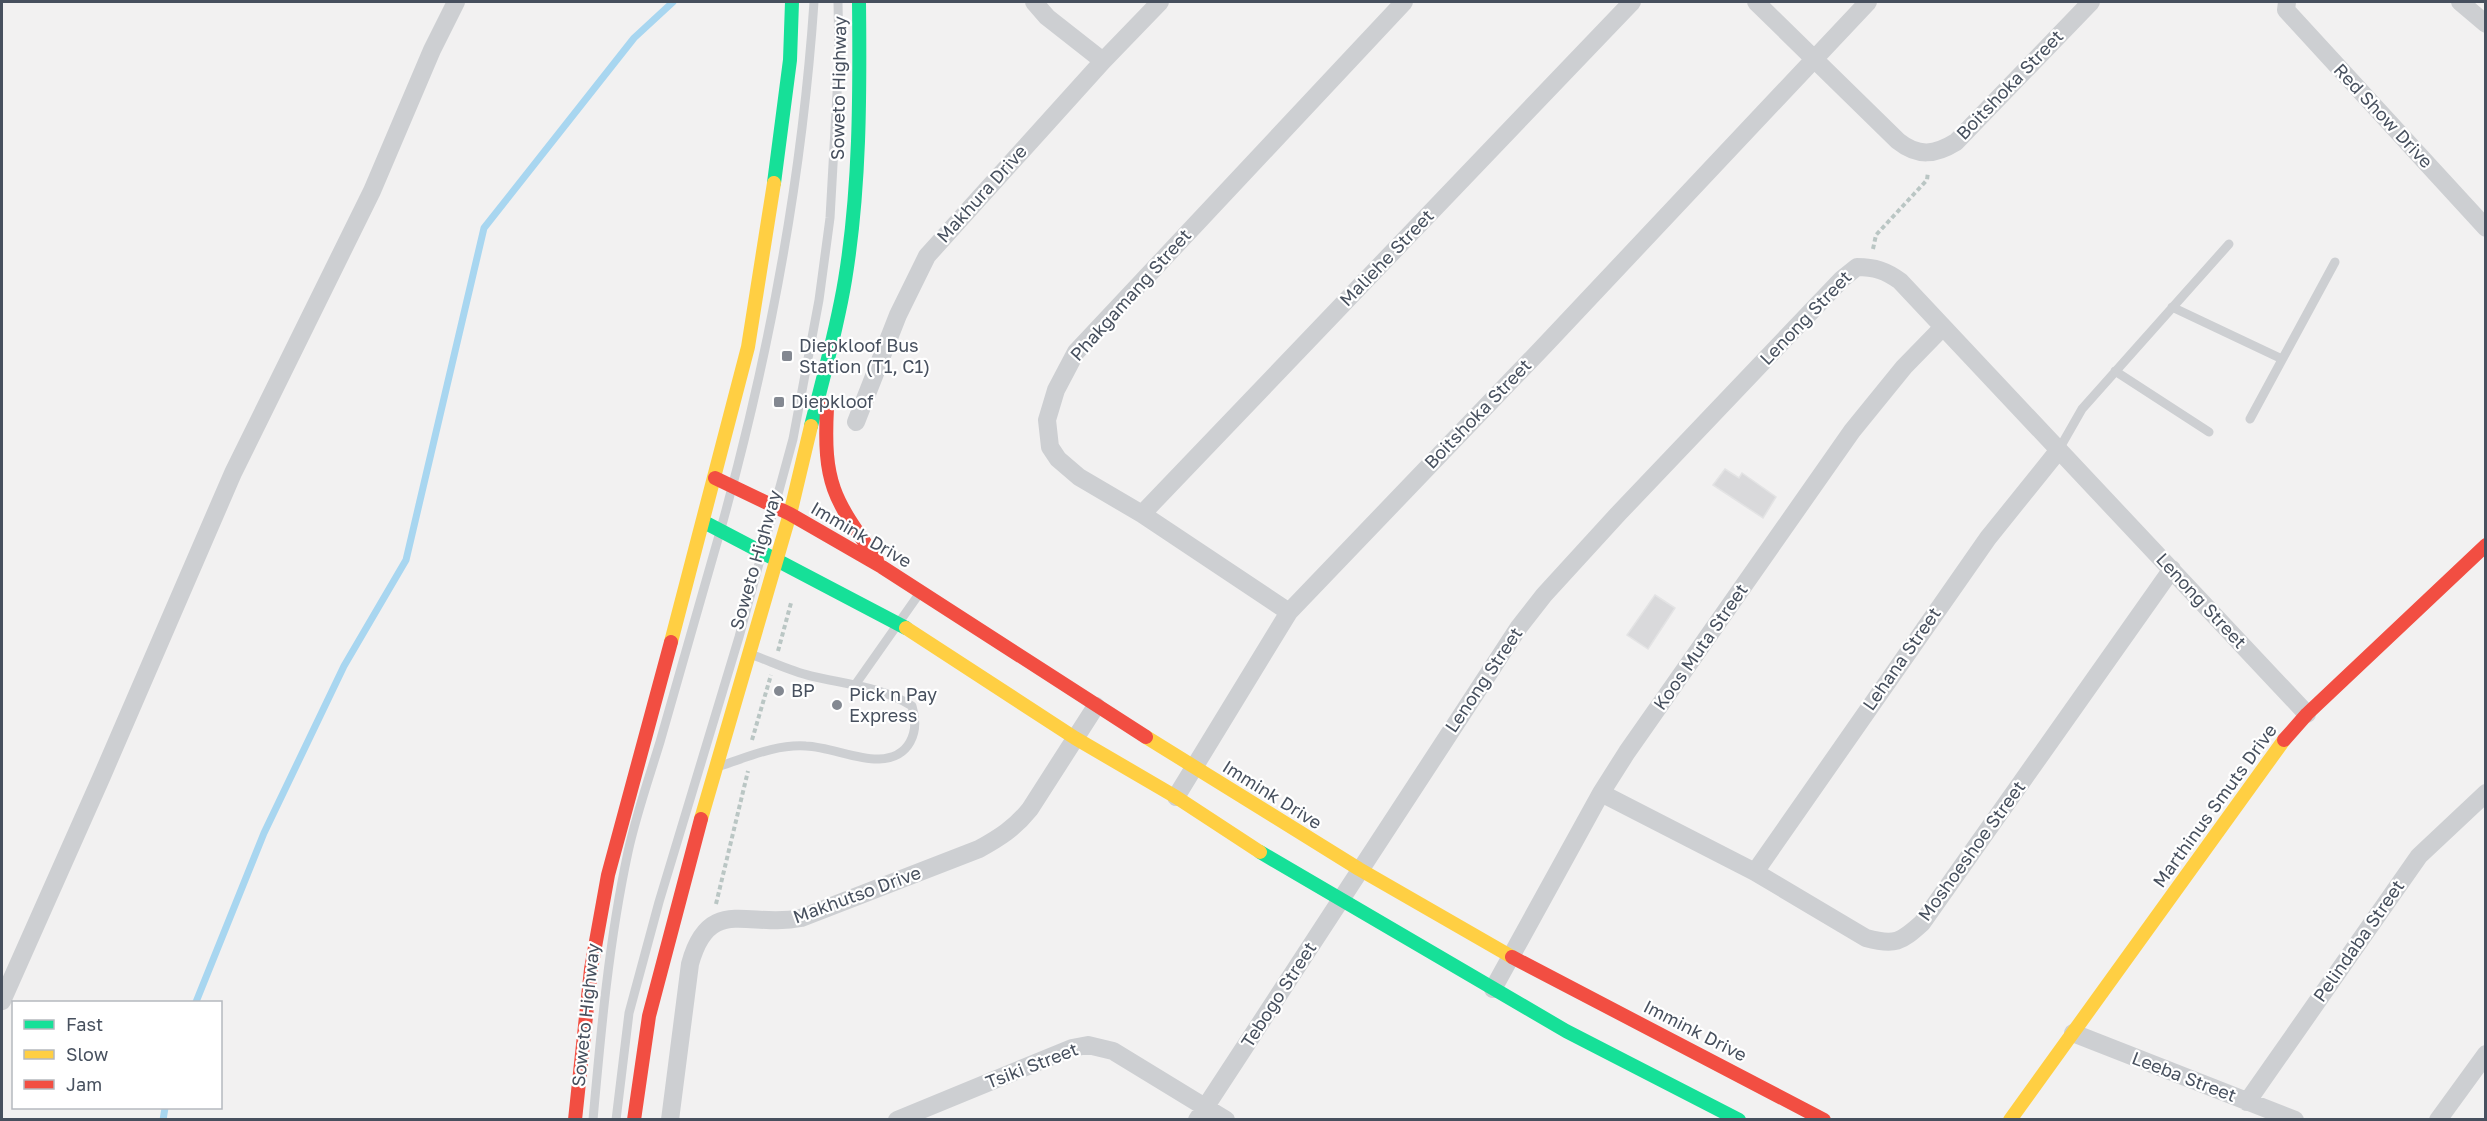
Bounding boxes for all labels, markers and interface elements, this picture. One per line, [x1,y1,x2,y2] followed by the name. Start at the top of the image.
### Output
[826,16,850,160] street label: Soweto Highway
[1951,25,2067,144] street label: Boitshoka Street
[2330,58,2438,172] street label: Red Show Drive
[932,140,1031,247] street label: Makhura Drive
[1335,204,1438,310] street label: Maliehe Street
[1065,224,1195,365] street label: Phakgamang Street
[1755,266,1856,369] street label: Lenong Street
[799,334,930,377] place label: Diepkloof Bus Station (T1, C1)
[780,349,794,363] marker: Diepkloof Bus Station (T1, C1)
[1419,354,1535,473] street label: Boitshoka Street
[791,390,874,412] place label: Diepkloof
[772,395,786,409] marker: Diepkloof
[725,487,785,632] street label: Soweto Highway
[807,496,916,572] street label: Immink Drive
[2152,548,2251,653] street label: Lenong Street
[1648,579,1752,714] street label: Koos Muta Street
[1858,603,1945,714] street label: Lehana Street
[1440,623,1526,736] street label: Lenong Street
[791,679,815,701] place label: BP
[849,683,937,726] place label: Pick n Pay Express
[772,684,786,698] marker: BP
[830,698,844,712] marker: Pick n Pay Express
[2148,720,2281,891] street label: Marthinus Smuts Drive
[1219,755,1326,833] street label: Immink Drive
[1913,776,2029,925] street label: Moshoeshoe Street
[790,861,924,927] street label: Makhutso Drive
[2308,875,2408,1006] street label: Pelindaba Street
[1236,938,1320,1051] street label: Tebogo Street
[567,942,603,1088] street label: Soweto Highway
[1640,995,1751,1065] street label: Immink Drive
[12,1001,222,1109] legend
[66,1013,103,1035] text: Fast
[982,1037,1081,1093] street label: Tsiki Street
[66,1043,109,1065] text: Slow
[2129,1046,2240,1106] street label: Leeba Street
[66,1073,102,1095] text: Jam

